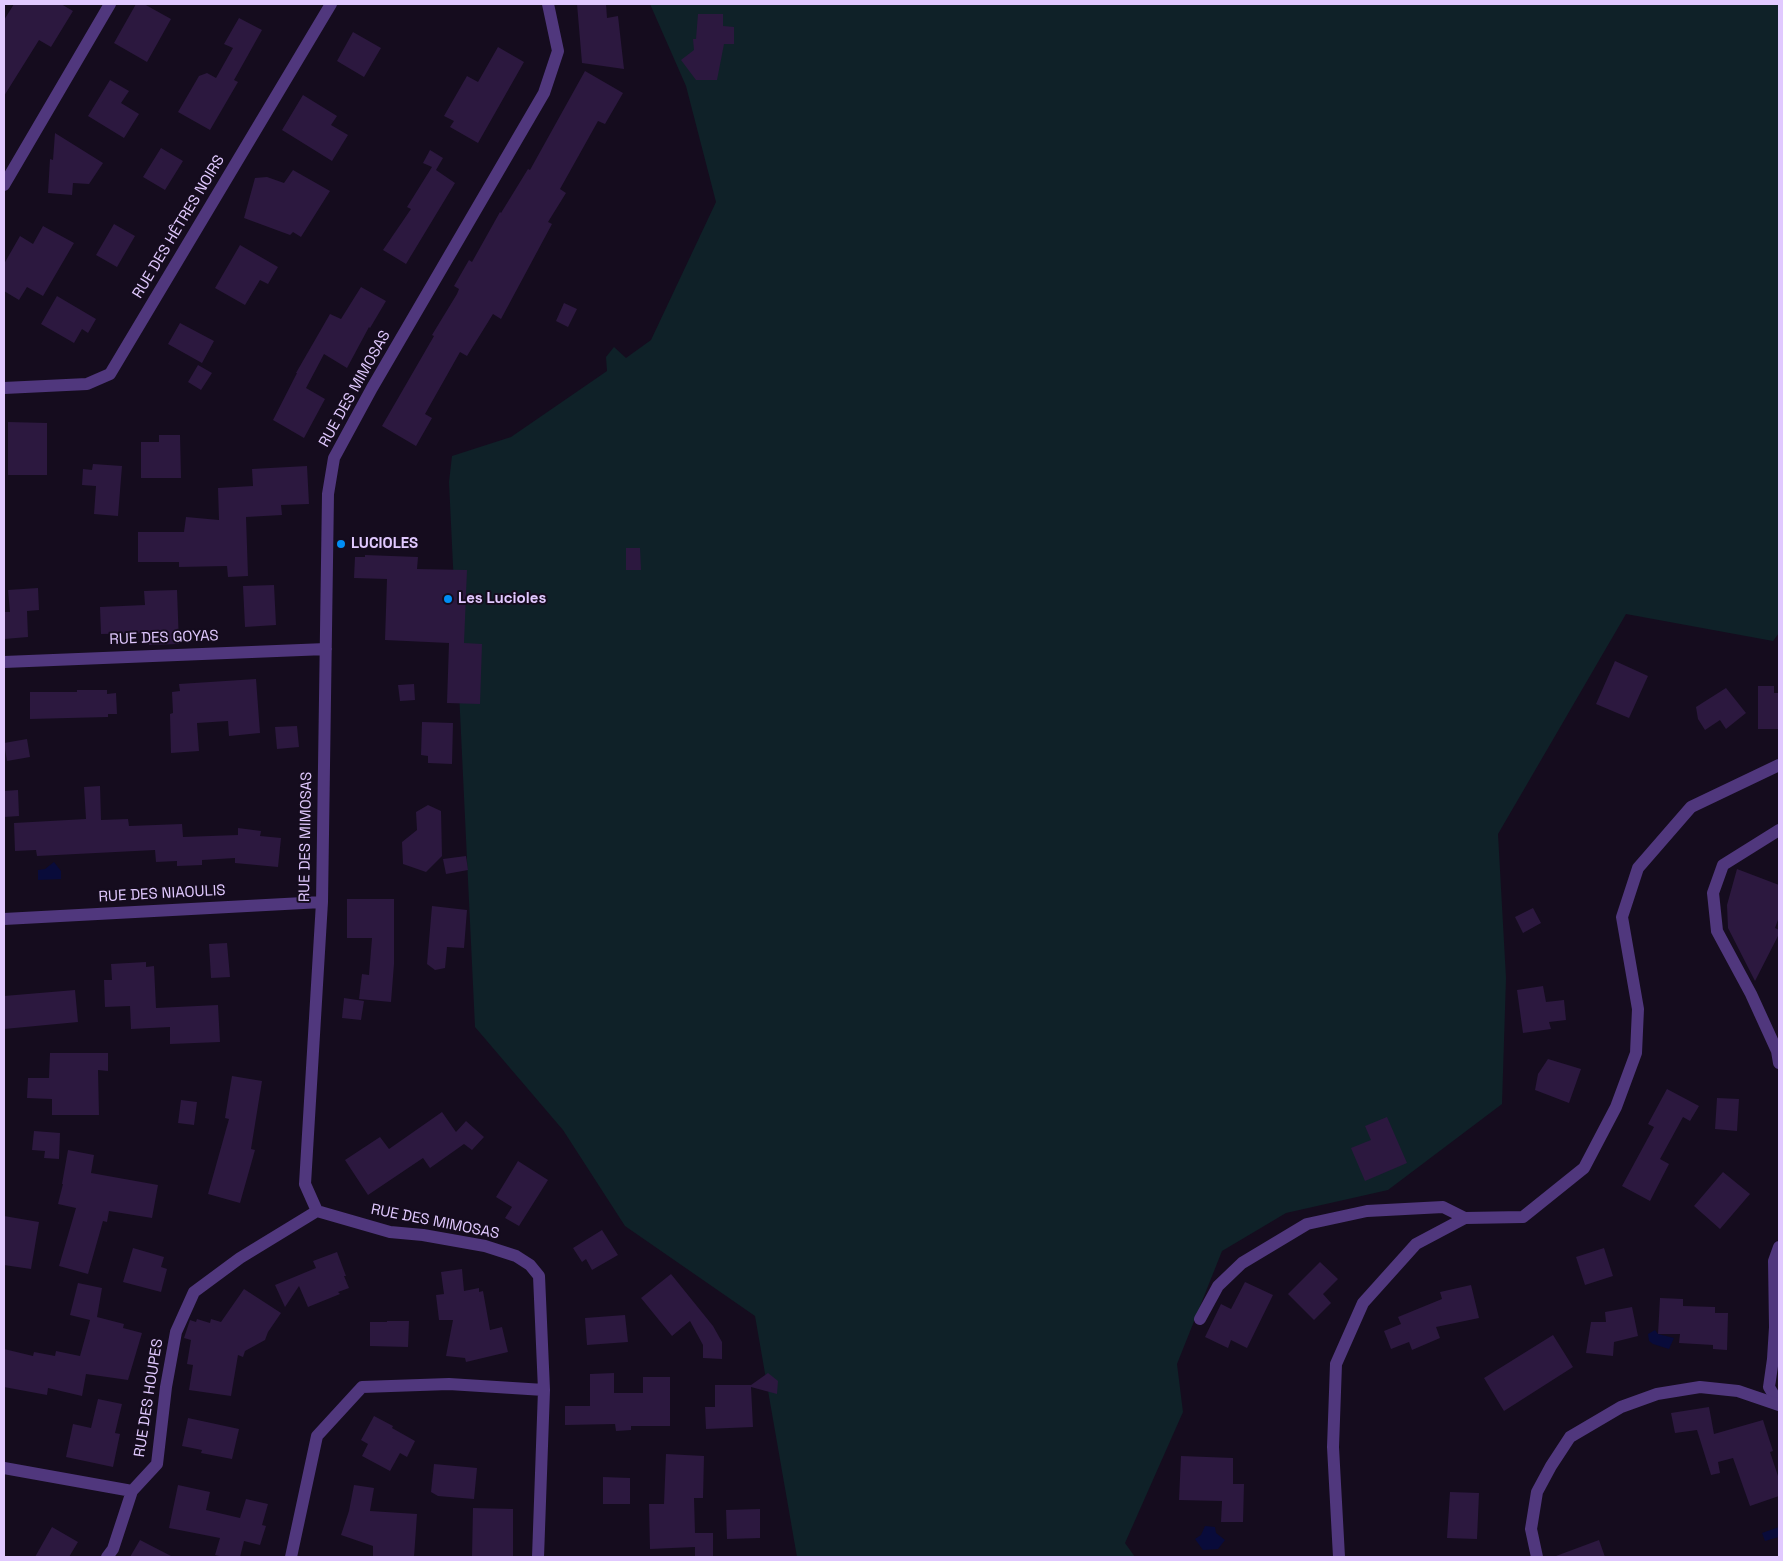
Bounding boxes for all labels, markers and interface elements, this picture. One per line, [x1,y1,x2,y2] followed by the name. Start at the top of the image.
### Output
[129,152,229,302] street label: RUE DES HÊTRES NOIRS
[315,328,395,450] street label: RUE DES MIMOSAS
[351,535,418,553] place label: LUCIOLES
[335,538,347,550] marker: LUCIOLES
[458,590,546,608] place label: Les Lucioles
[442,593,454,605] marker: Les Lucioles
[109,627,219,649] street label: RUE DES GOYAS
[296,772,316,902] street label: RUE DES MIMOSAS
[98,882,226,906] street label: RUE DES NIAOULIS
[369,1201,501,1243] street label: RUE DES MIMOSAS
[131,1337,167,1459] street label: RUE DES HOUPES

